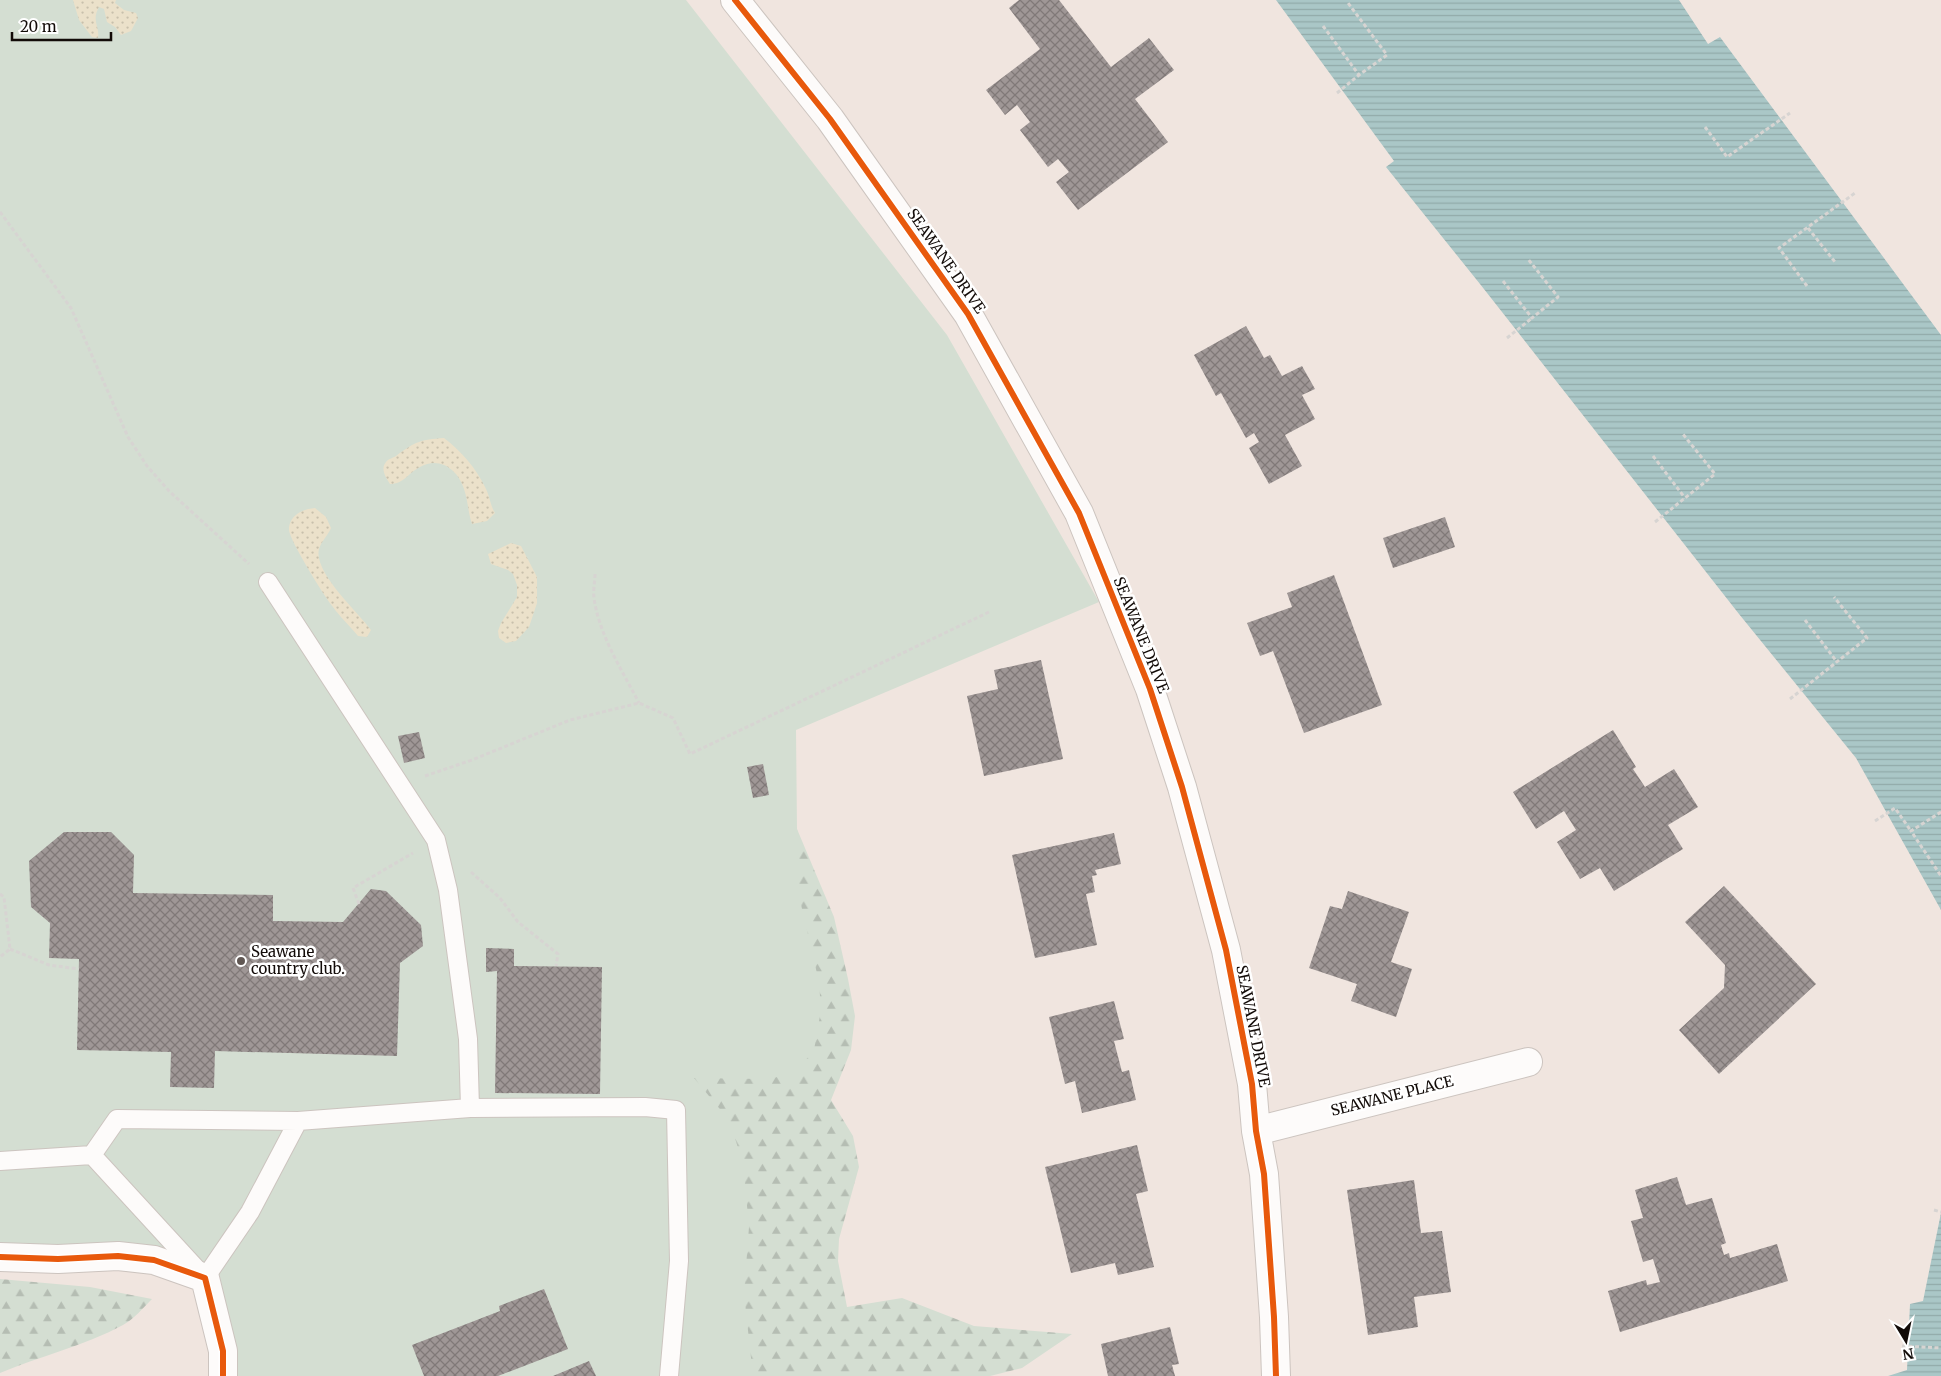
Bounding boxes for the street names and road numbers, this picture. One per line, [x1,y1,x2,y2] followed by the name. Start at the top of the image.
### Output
[903,205,990,317] street label: SEAWANE DRIVE
[1109,574,1174,696] street label: SEAWANE DRIVE
[1232,963,1275,1089] street label: SEAWANE DRIVE
[1329,1071,1456,1120] street label: SEAWANE PLACE

